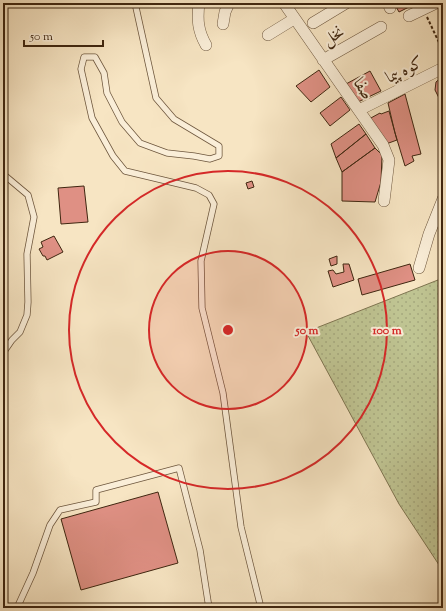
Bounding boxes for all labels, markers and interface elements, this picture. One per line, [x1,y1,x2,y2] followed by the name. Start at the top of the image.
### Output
[319,21,349,53] street label: نخل
[24,22,103,48] scale bar
[29,28,53,46] text: 50 m
[382,51,428,90] street label: کوه پیما
[346,73,378,105] street label: صفا
[295,322,319,340] text: 50 m
[371,322,402,340] text: 100 m
[221,323,235,337] centre of rings

